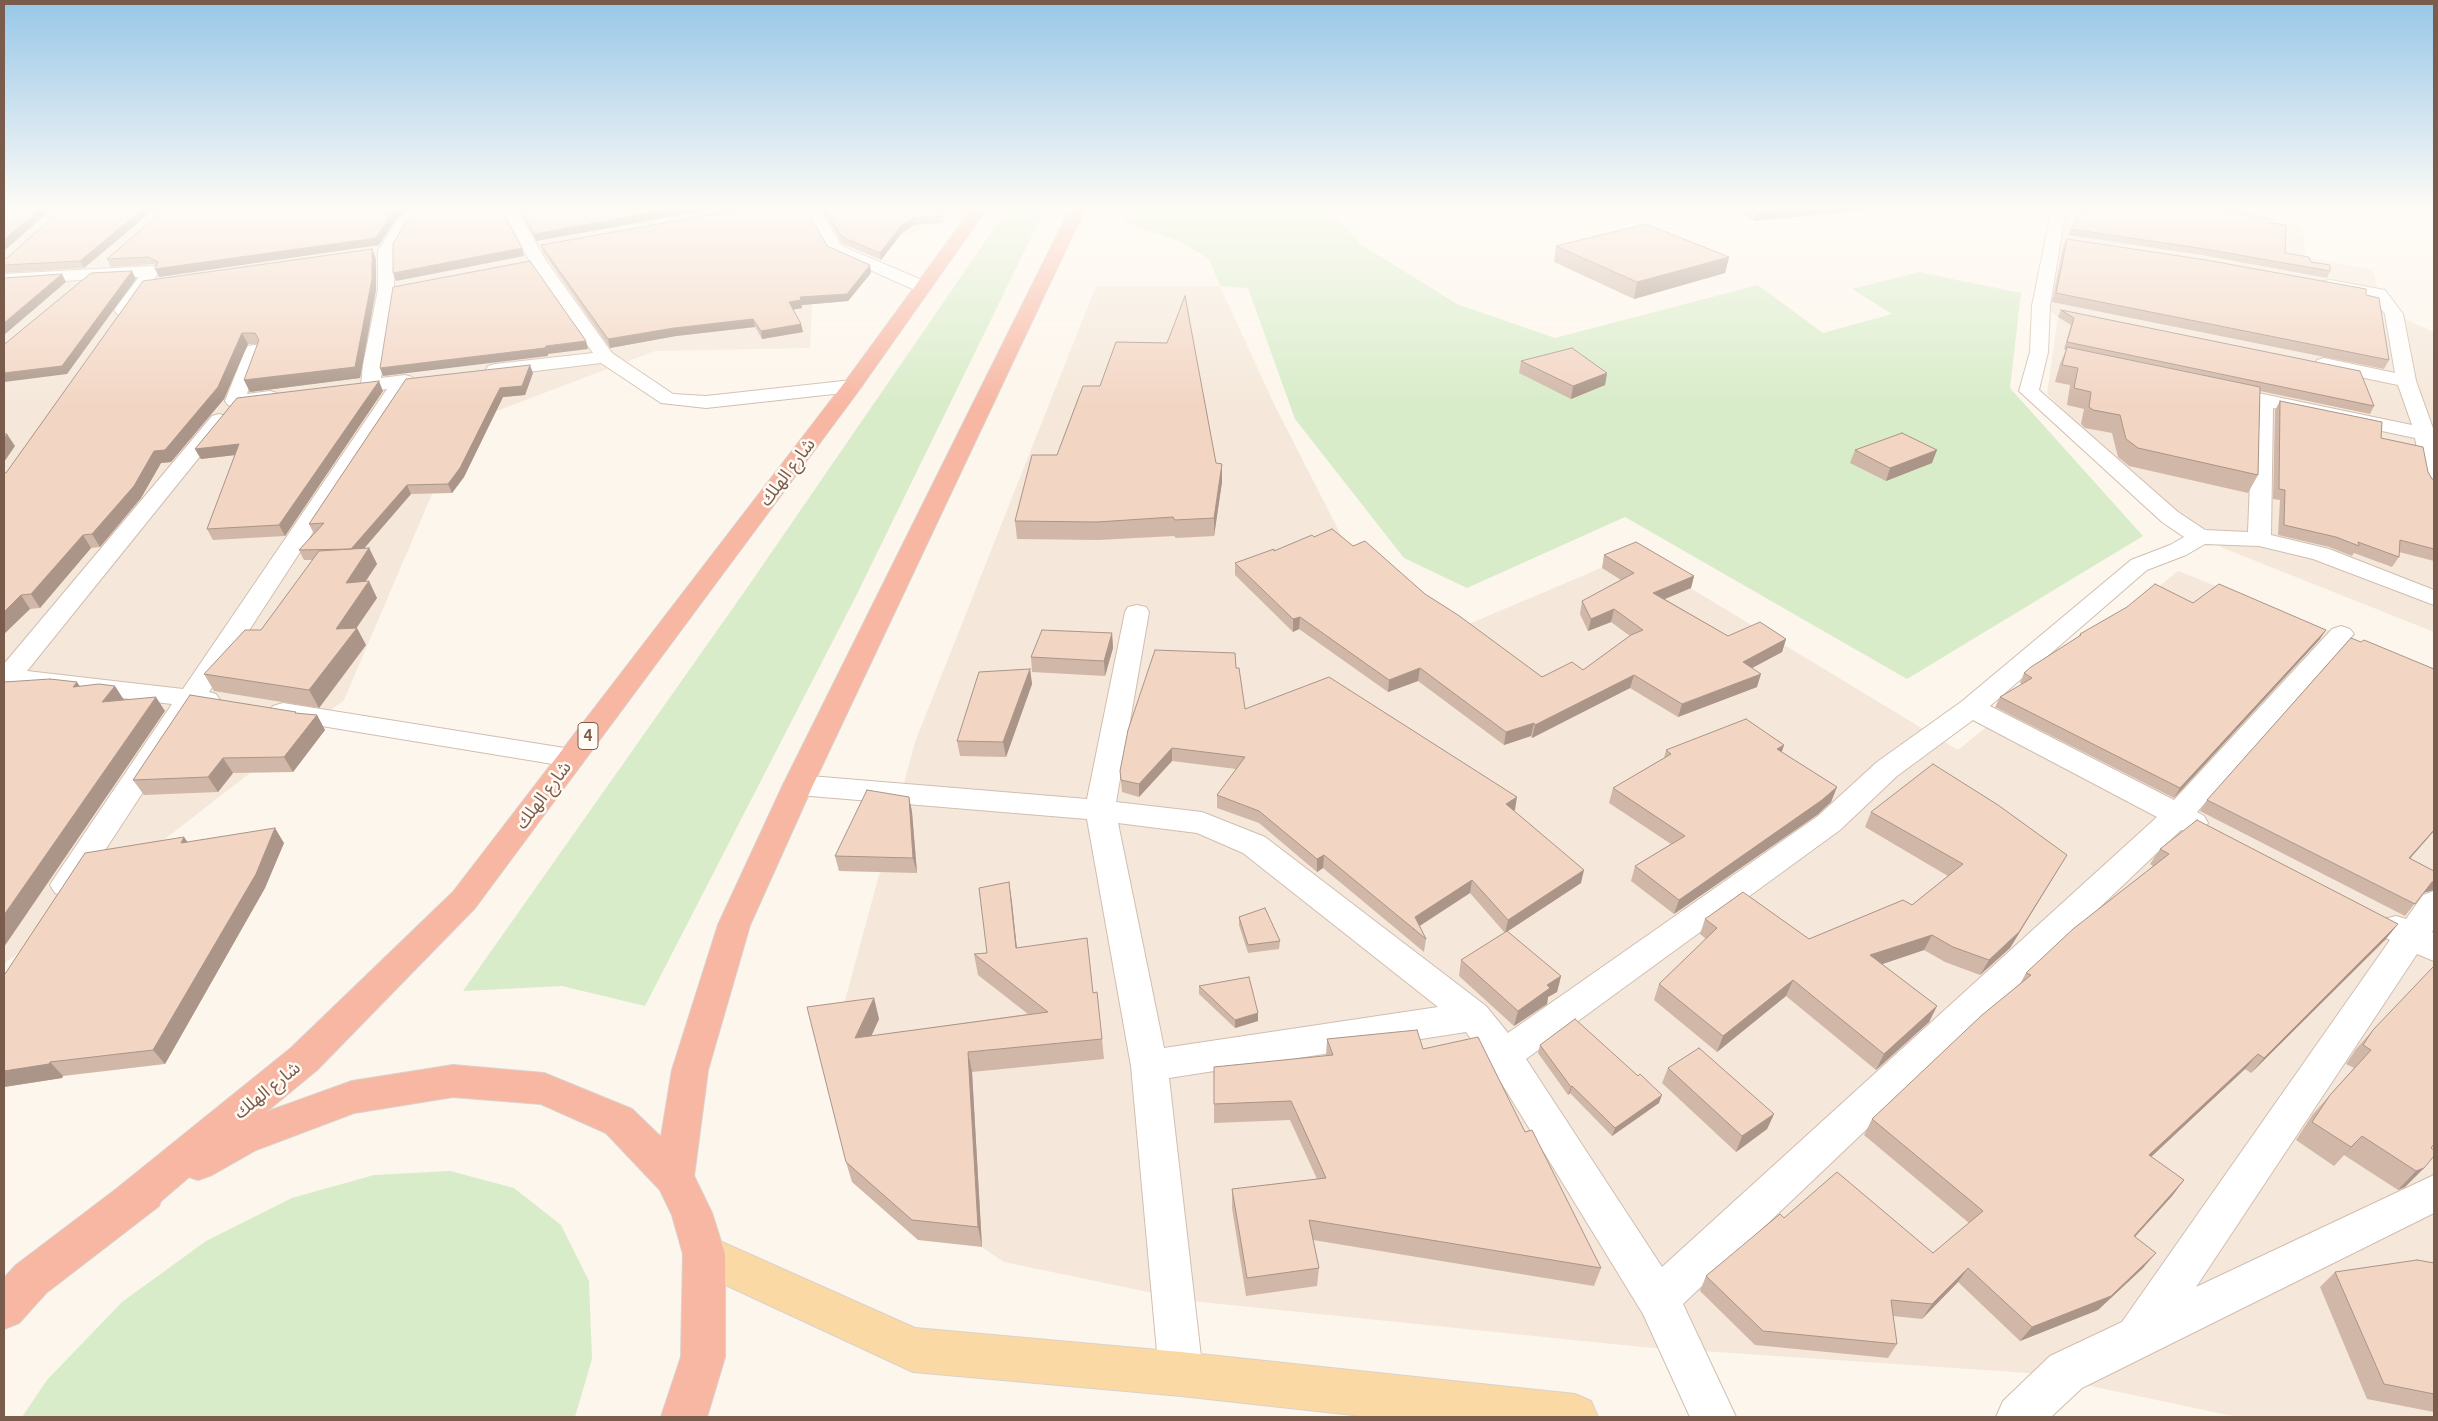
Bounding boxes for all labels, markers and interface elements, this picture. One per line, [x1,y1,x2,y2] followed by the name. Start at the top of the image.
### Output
[755,434,819,510] street label: شارع الهلك
[578,722,598,749] road number: 4
[511,757,575,833] street label: شارع الهلك
[229,1057,305,1123] street label: شارع الهلك

